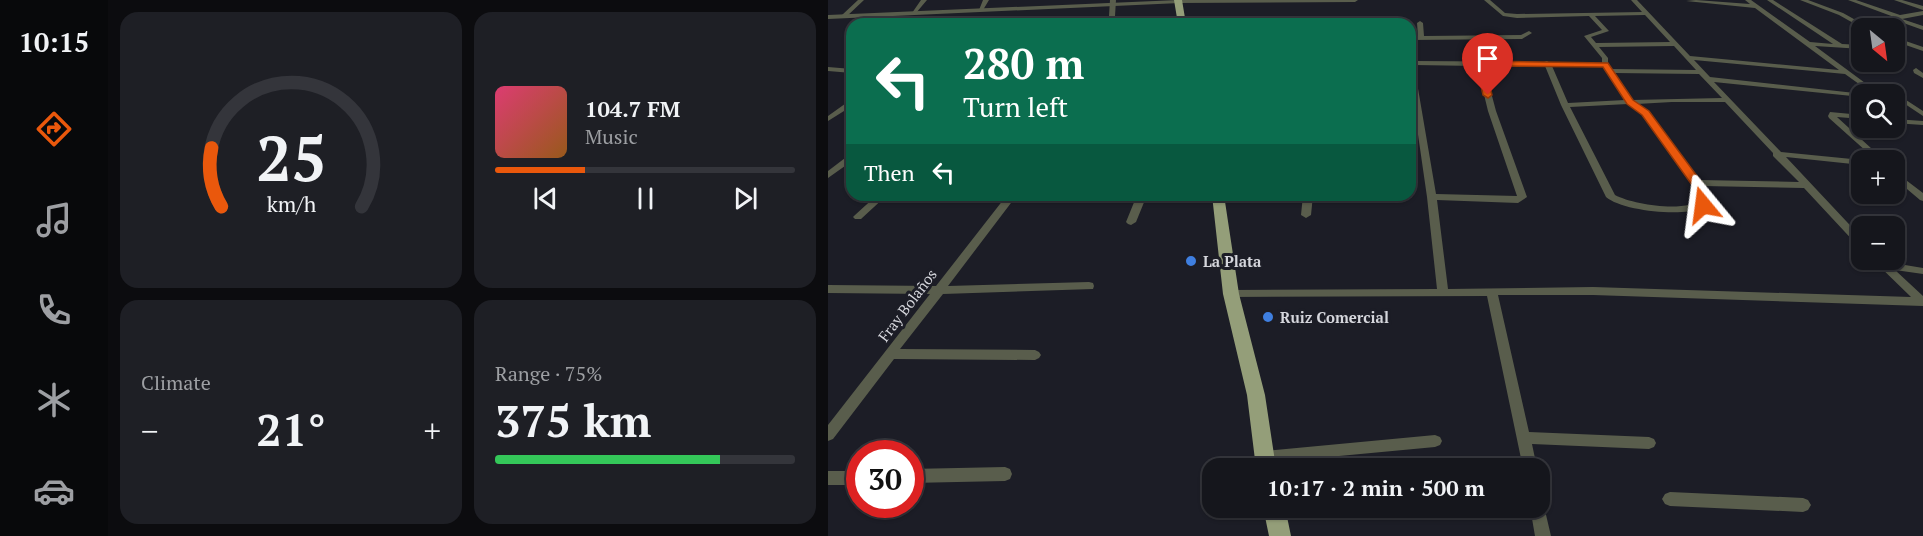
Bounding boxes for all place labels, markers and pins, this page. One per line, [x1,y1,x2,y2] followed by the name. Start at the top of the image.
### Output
[1462,33,1513,95] pin
[1203,251,1262,271] place label: La Plata
[1184,254,1198,268] marker: La Plata
[1280,307,1389,327] place label: Ruiz Comercial
[1261,310,1275,324] marker: Ruiz Comercial

